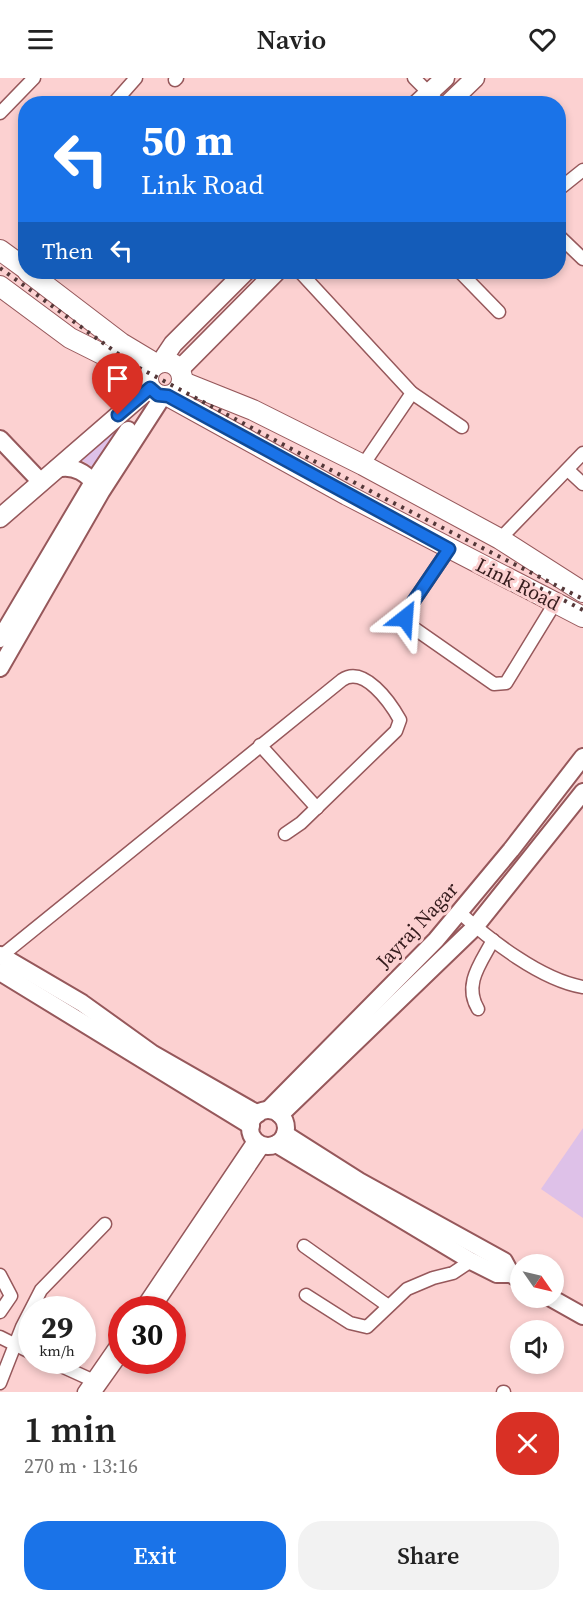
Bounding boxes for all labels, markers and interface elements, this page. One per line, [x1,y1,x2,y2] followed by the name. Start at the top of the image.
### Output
[257,21,326,58] text: Navio
[24,23,57,56] icon: menu
[526,23,559,56] icon: heart
[141,111,234,169] text: 50 m
[42,120,120,198] icon: left
[141,166,264,203] text: Link Road
[105,234,138,267] icon: left
[42,236,93,266] text: Then
[92,353,143,415] pin
[101,362,134,395] icon: arrive
[471,551,565,617] street label: Link Road
[373,586,437,650] position arrow
[369,875,465,975] street label: Jayraj Nagar
[510,1254,564,1308] north arrow
[510,1254,564,1374] map controls
[108,1296,186,1374] speed limit sign: 30
[41,1307,73,1348] text: 29
[510,1320,564,1374] button: sound
[39,1340,75,1361] text: km/h
[24,1405,116,1454] text: 1 min
[496,1412,559,1475] button: close
[24,1452,138,1480] text: 270 m · 13:16
[24,1521,286,1590] button: Exit
[298,1521,559,1590] button: Share

